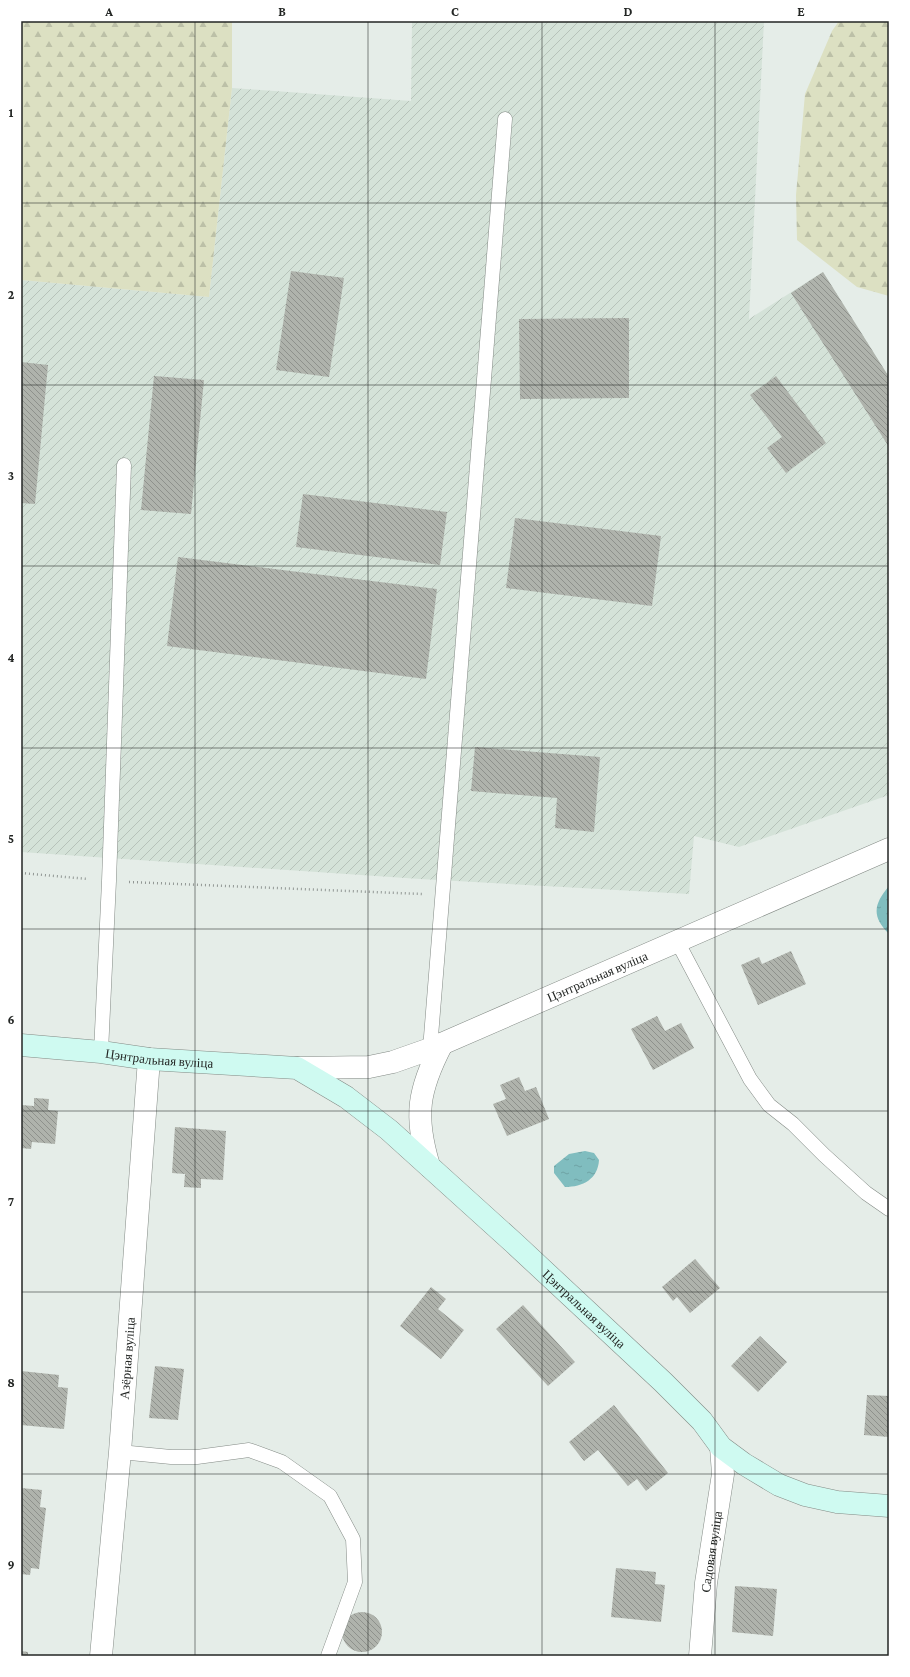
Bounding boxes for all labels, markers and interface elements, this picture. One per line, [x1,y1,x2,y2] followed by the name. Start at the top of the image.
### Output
[104,4,113,19] text: A
[278,4,286,19] text: B
[451,4,459,19] text: C
[624,4,633,19] text: D
[797,4,805,19] text: E
[9,105,14,120] text: 1
[8,287,15,302] text: 2
[8,468,14,483] text: 3
[7,650,15,665] text: 4
[8,831,14,846] text: 5
[544,948,650,1005] street label: Цэнтральная вуліца
[7,1012,15,1027] text: 6
[104,1045,214,1070] street label: Цэнтральная вуліца
[8,1194,14,1209] text: 7
[540,1266,629,1351] street label: Цэнтральная вуліца
[116,1316,137,1400] street label: Азёрная вуліца
[7,1375,15,1390] text: 8
[698,1510,725,1593] street label: Садовая вуліца
[7,1557,15,1572] text: 9

